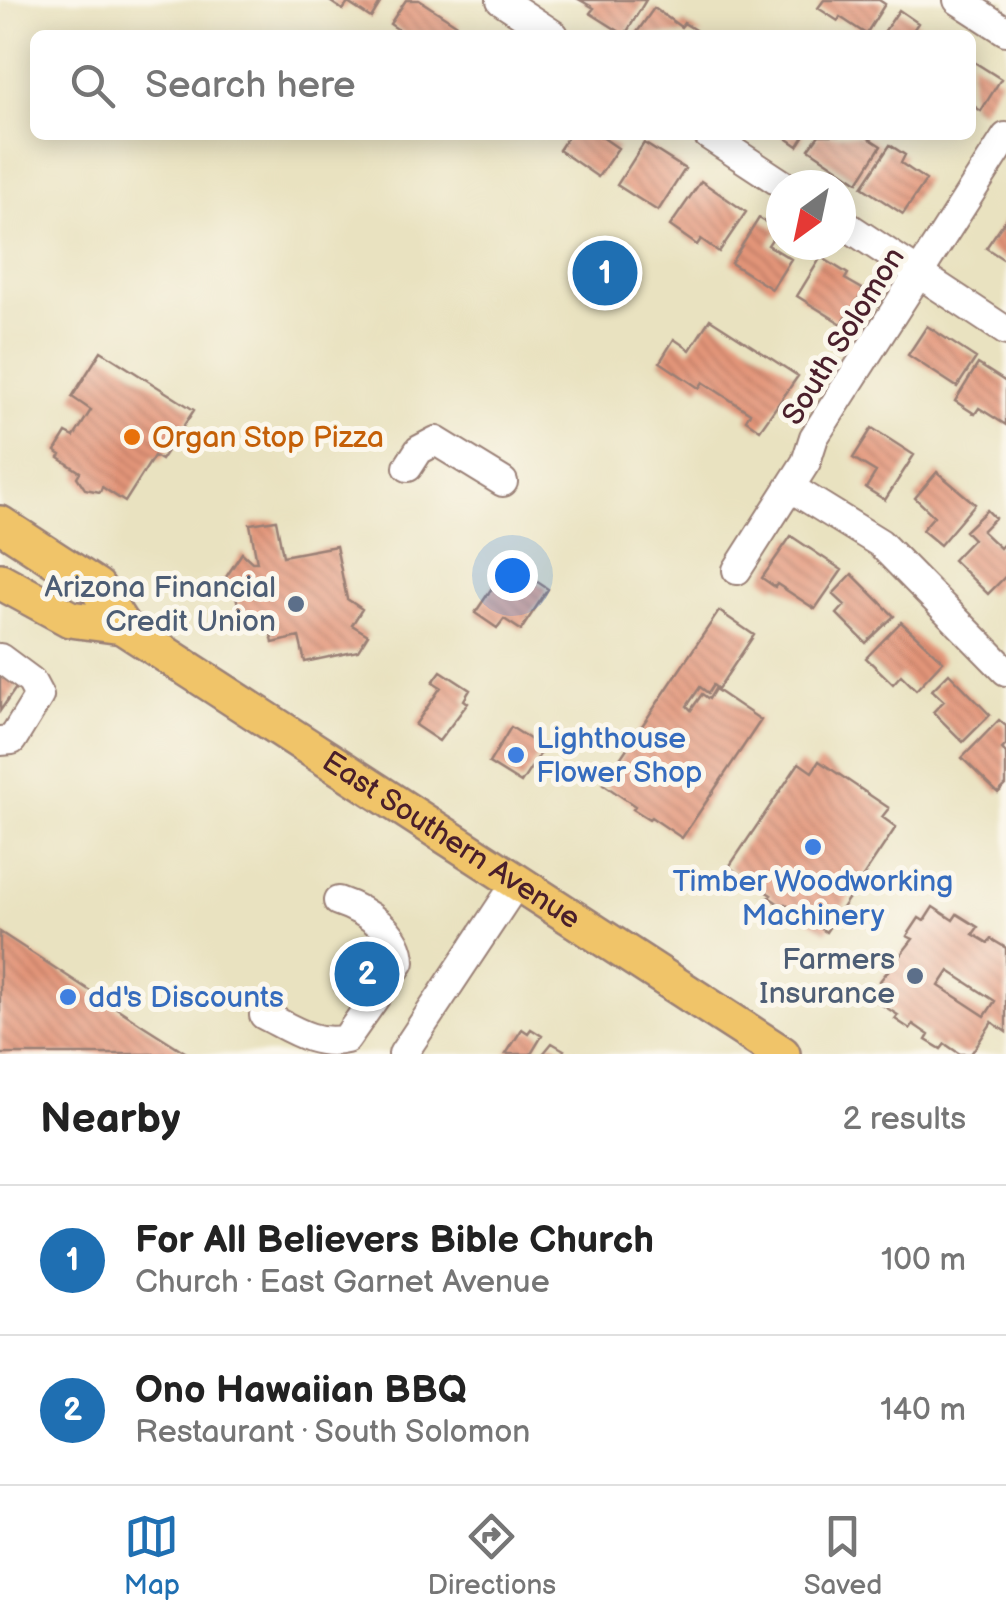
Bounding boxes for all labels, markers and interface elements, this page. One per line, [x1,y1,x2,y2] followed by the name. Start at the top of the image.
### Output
[30,30,976,140] search box
[65,58,120,113] icon: search
[145,63,356,108] text: Search here
[766,170,856,260] north arrow
[572,236,638,310] pin: 1
[775,241,913,432] street label: South Solomon
[152,420,384,456] place label: Organ Stop Pizza
[121,426,143,448] marker: Organ Stop Pizza
[487,550,538,601] your location
[44,570,276,640] place label: Arizona Financial Credit Union
[285,593,307,615] marker: Arizona Financial Credit Union
[536,721,702,791] place label: Lighthouse Flower Shop
[315,744,587,937] street label: East Southern Avenue
[505,744,527,766] marker: Lighthouse Flower Shop
[802,836,824,858] marker: Timber Woodworking Machinery
[673,864,953,934] place label: Timber Woodworking Machinery
[334,936,400,1012] pin: 2
[759,942,895,1012] place label: Farmers Insurance
[904,965,926,987] marker: Farmers Insurance
[88,980,284,1016] place label: dd's Discounts
[57,986,79,1008] marker: dd's Discounts
[40,1094,180,1145] text: Nearby
[842,1100,966,1139] text: 2 results
[135,1218,654,1263] text: For All Believers Bible Church
[66,1241,79,1280] text: 1
[881,1241,966,1280] text: 100 m
[135,1263,550,1302] text: Church · East Garnet Avenue
[135,1368,466,1413] text: Ono Hawaiian BBQ
[63,1391,82,1430] text: 2
[880,1391,966,1430] text: 140 m
[135,1413,530,1452] text: Restaurant · South Solomon
[124,1509,180,1602] tab: Map
[427,1509,556,1602] tab: Directions
[804,1509,882,1602] tab: Saved

